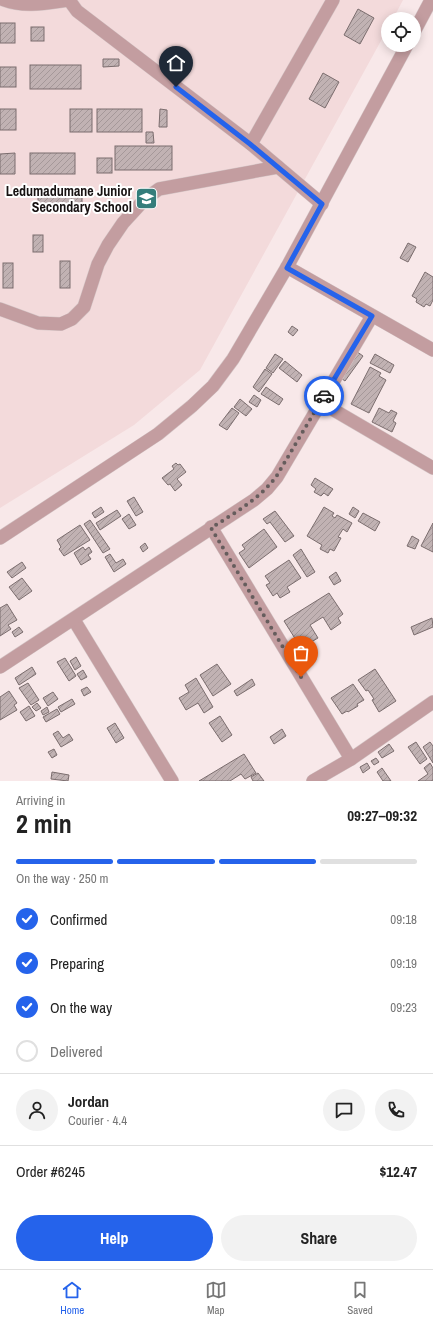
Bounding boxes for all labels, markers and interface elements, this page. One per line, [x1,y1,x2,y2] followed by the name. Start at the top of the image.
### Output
[381,12,421,52] map controls
[381,12,421,52] button: locate
[159,46,193,87] pin
[165,52,187,74] icon: home
[6,182,133,216] place label: Ledumadumane Junior Secondary School
[134,186,160,212] school or university icon: Ledumadumane Junior Secondary School
[304,376,344,416] courier
[313,385,335,407] icon: car
[284,636,318,677] pin
[290,642,312,664] icon: bag
[16,792,65,809] text: Arriving in
[347,805,417,826] text: 09:27–09:32
[16,806,72,841] text: 2 min
[16,870,108,887] text: On the way · 250 m
[16,908,38,930] icon: check
[50,909,107,930] text: Confirmed
[390,911,417,928] text: 09:18
[16,952,38,974] icon: check
[50,953,104,974] text: Preparing
[390,955,417,972] text: 09:19
[16,996,38,1018] icon: check
[50,997,112,1018] text: On the way
[390,999,417,1016] text: 09:23
[50,1041,103,1062] text: Delivered
[16,1089,58,1131] button: person
[323,1089,365,1131] button: chat
[375,1089,417,1131] button: phone
[68,1091,109,1112] text: Jordan
[68,1112,127,1129] text: Courier · 4.4
[16,1161,85,1182] text: Order #6245
[379,1161,417,1182] text: $12.47
[16,1215,213,1261] button: Help
[221,1215,417,1261] button: Share
[60,1279,84,1317] tab: Home
[205,1279,227,1317] tab: Map
[347,1279,373,1317] tab: Saved

